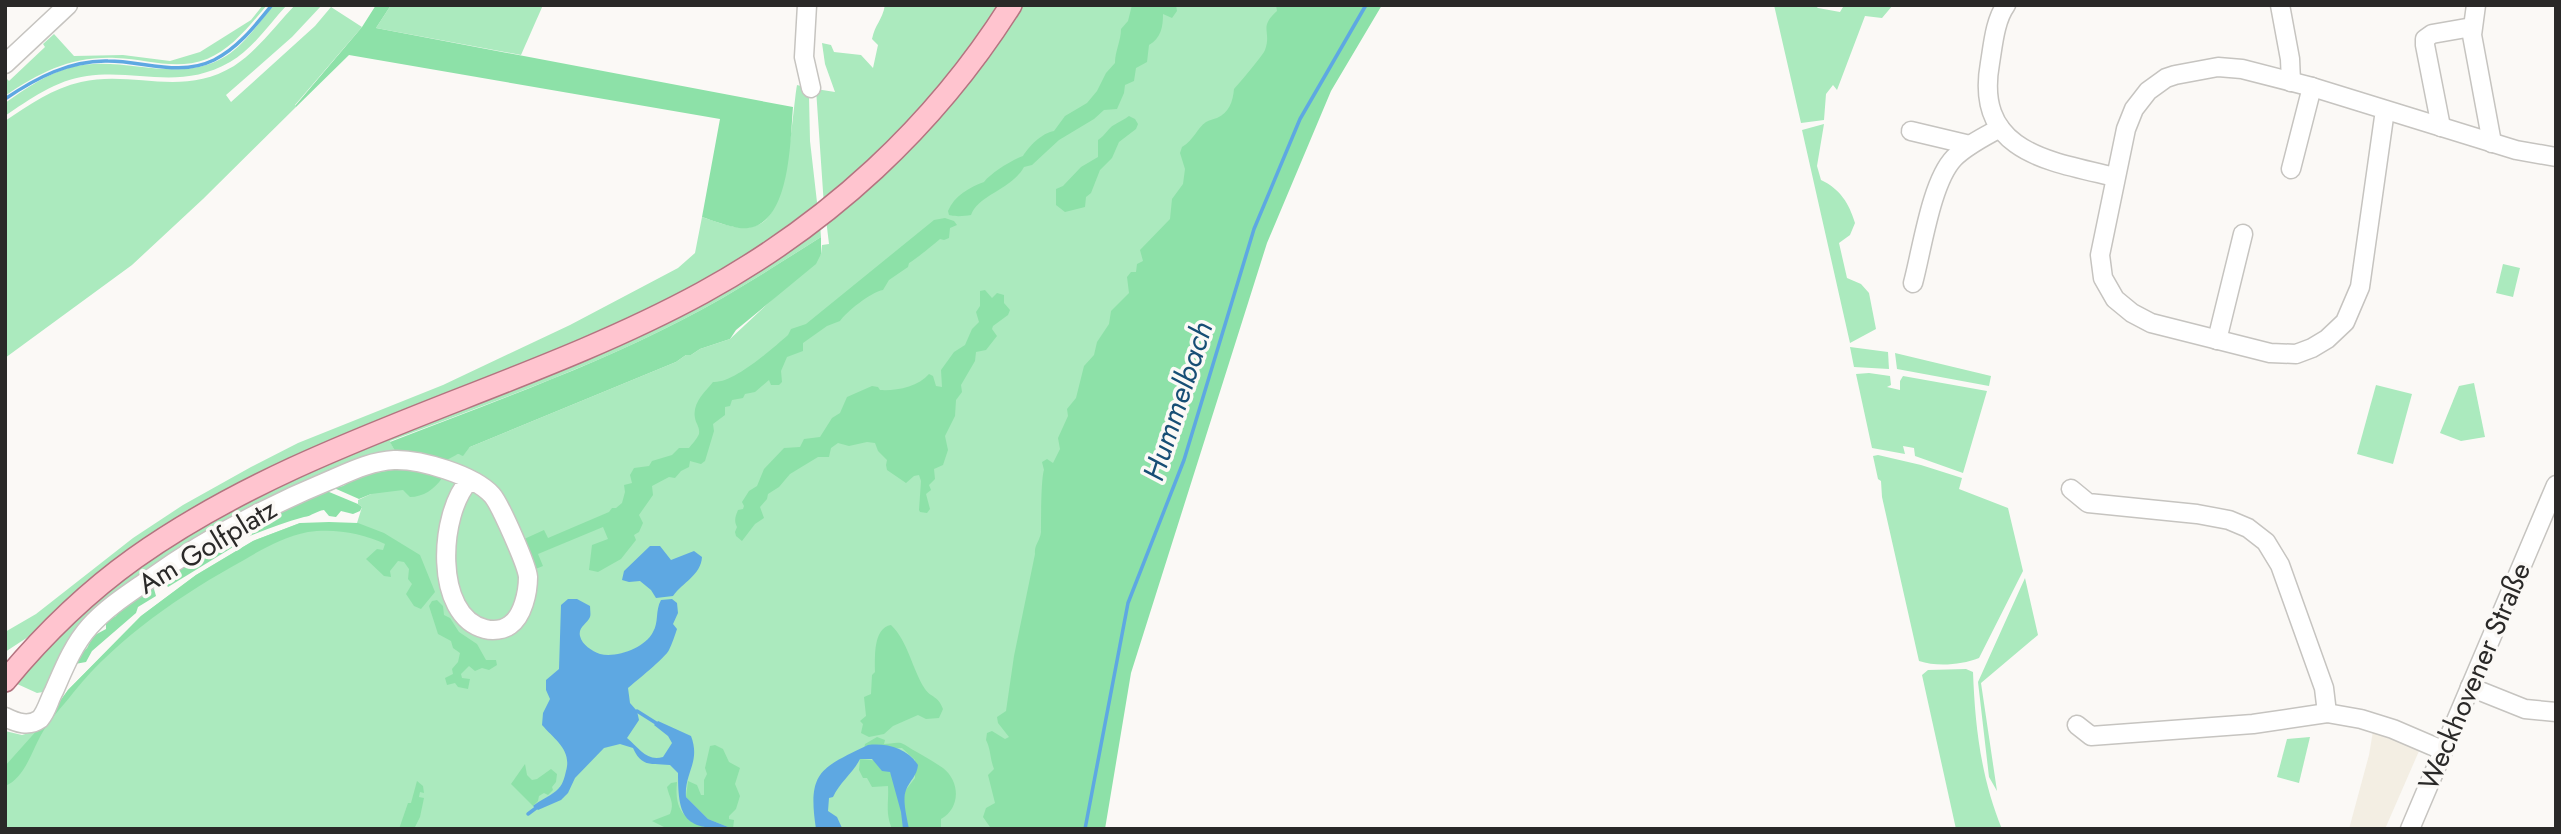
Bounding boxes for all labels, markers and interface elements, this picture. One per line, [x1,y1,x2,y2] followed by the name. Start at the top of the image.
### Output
[1131,315,1224,486] water label: Hummelbach
[130,489,285,604] street label: Am Golfplatz
[2408,556,2541,797] street label: Weckhovener Straße

